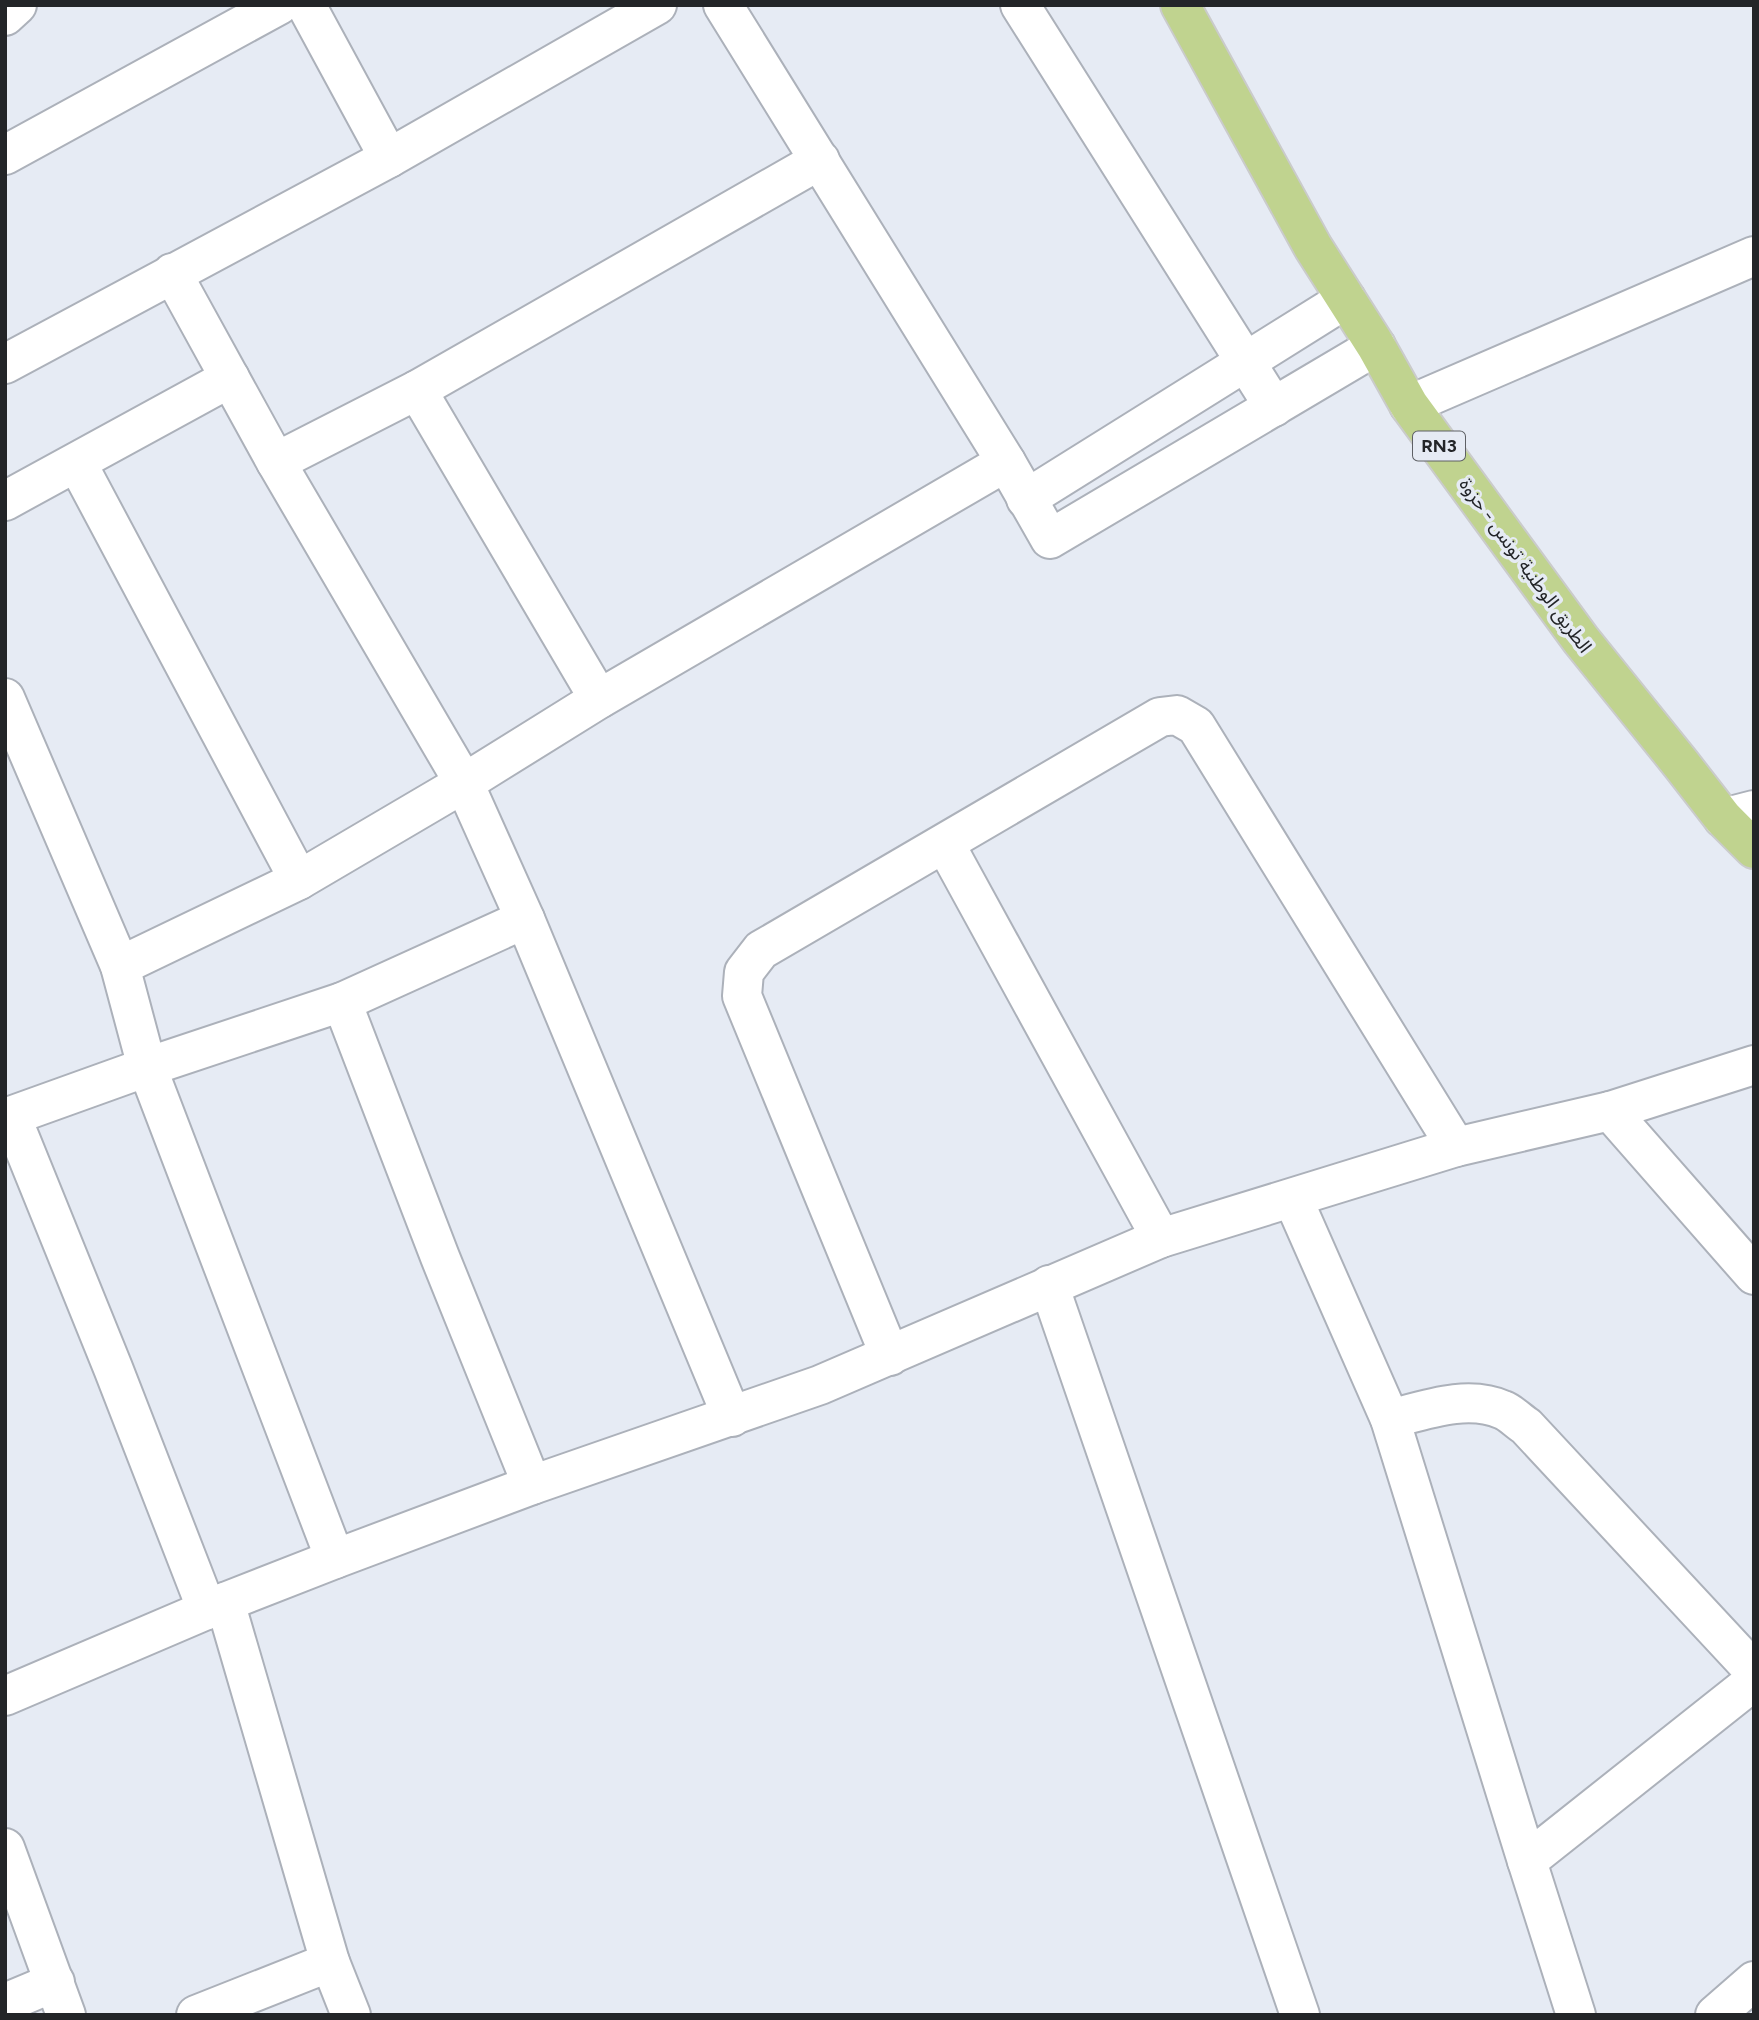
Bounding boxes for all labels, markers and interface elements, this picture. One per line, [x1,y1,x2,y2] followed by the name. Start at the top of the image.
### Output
[1413,432,1465,461] road number: RN3
[1454,473,1597,657] street label: الطريق الوطنية تونس - حزوة

